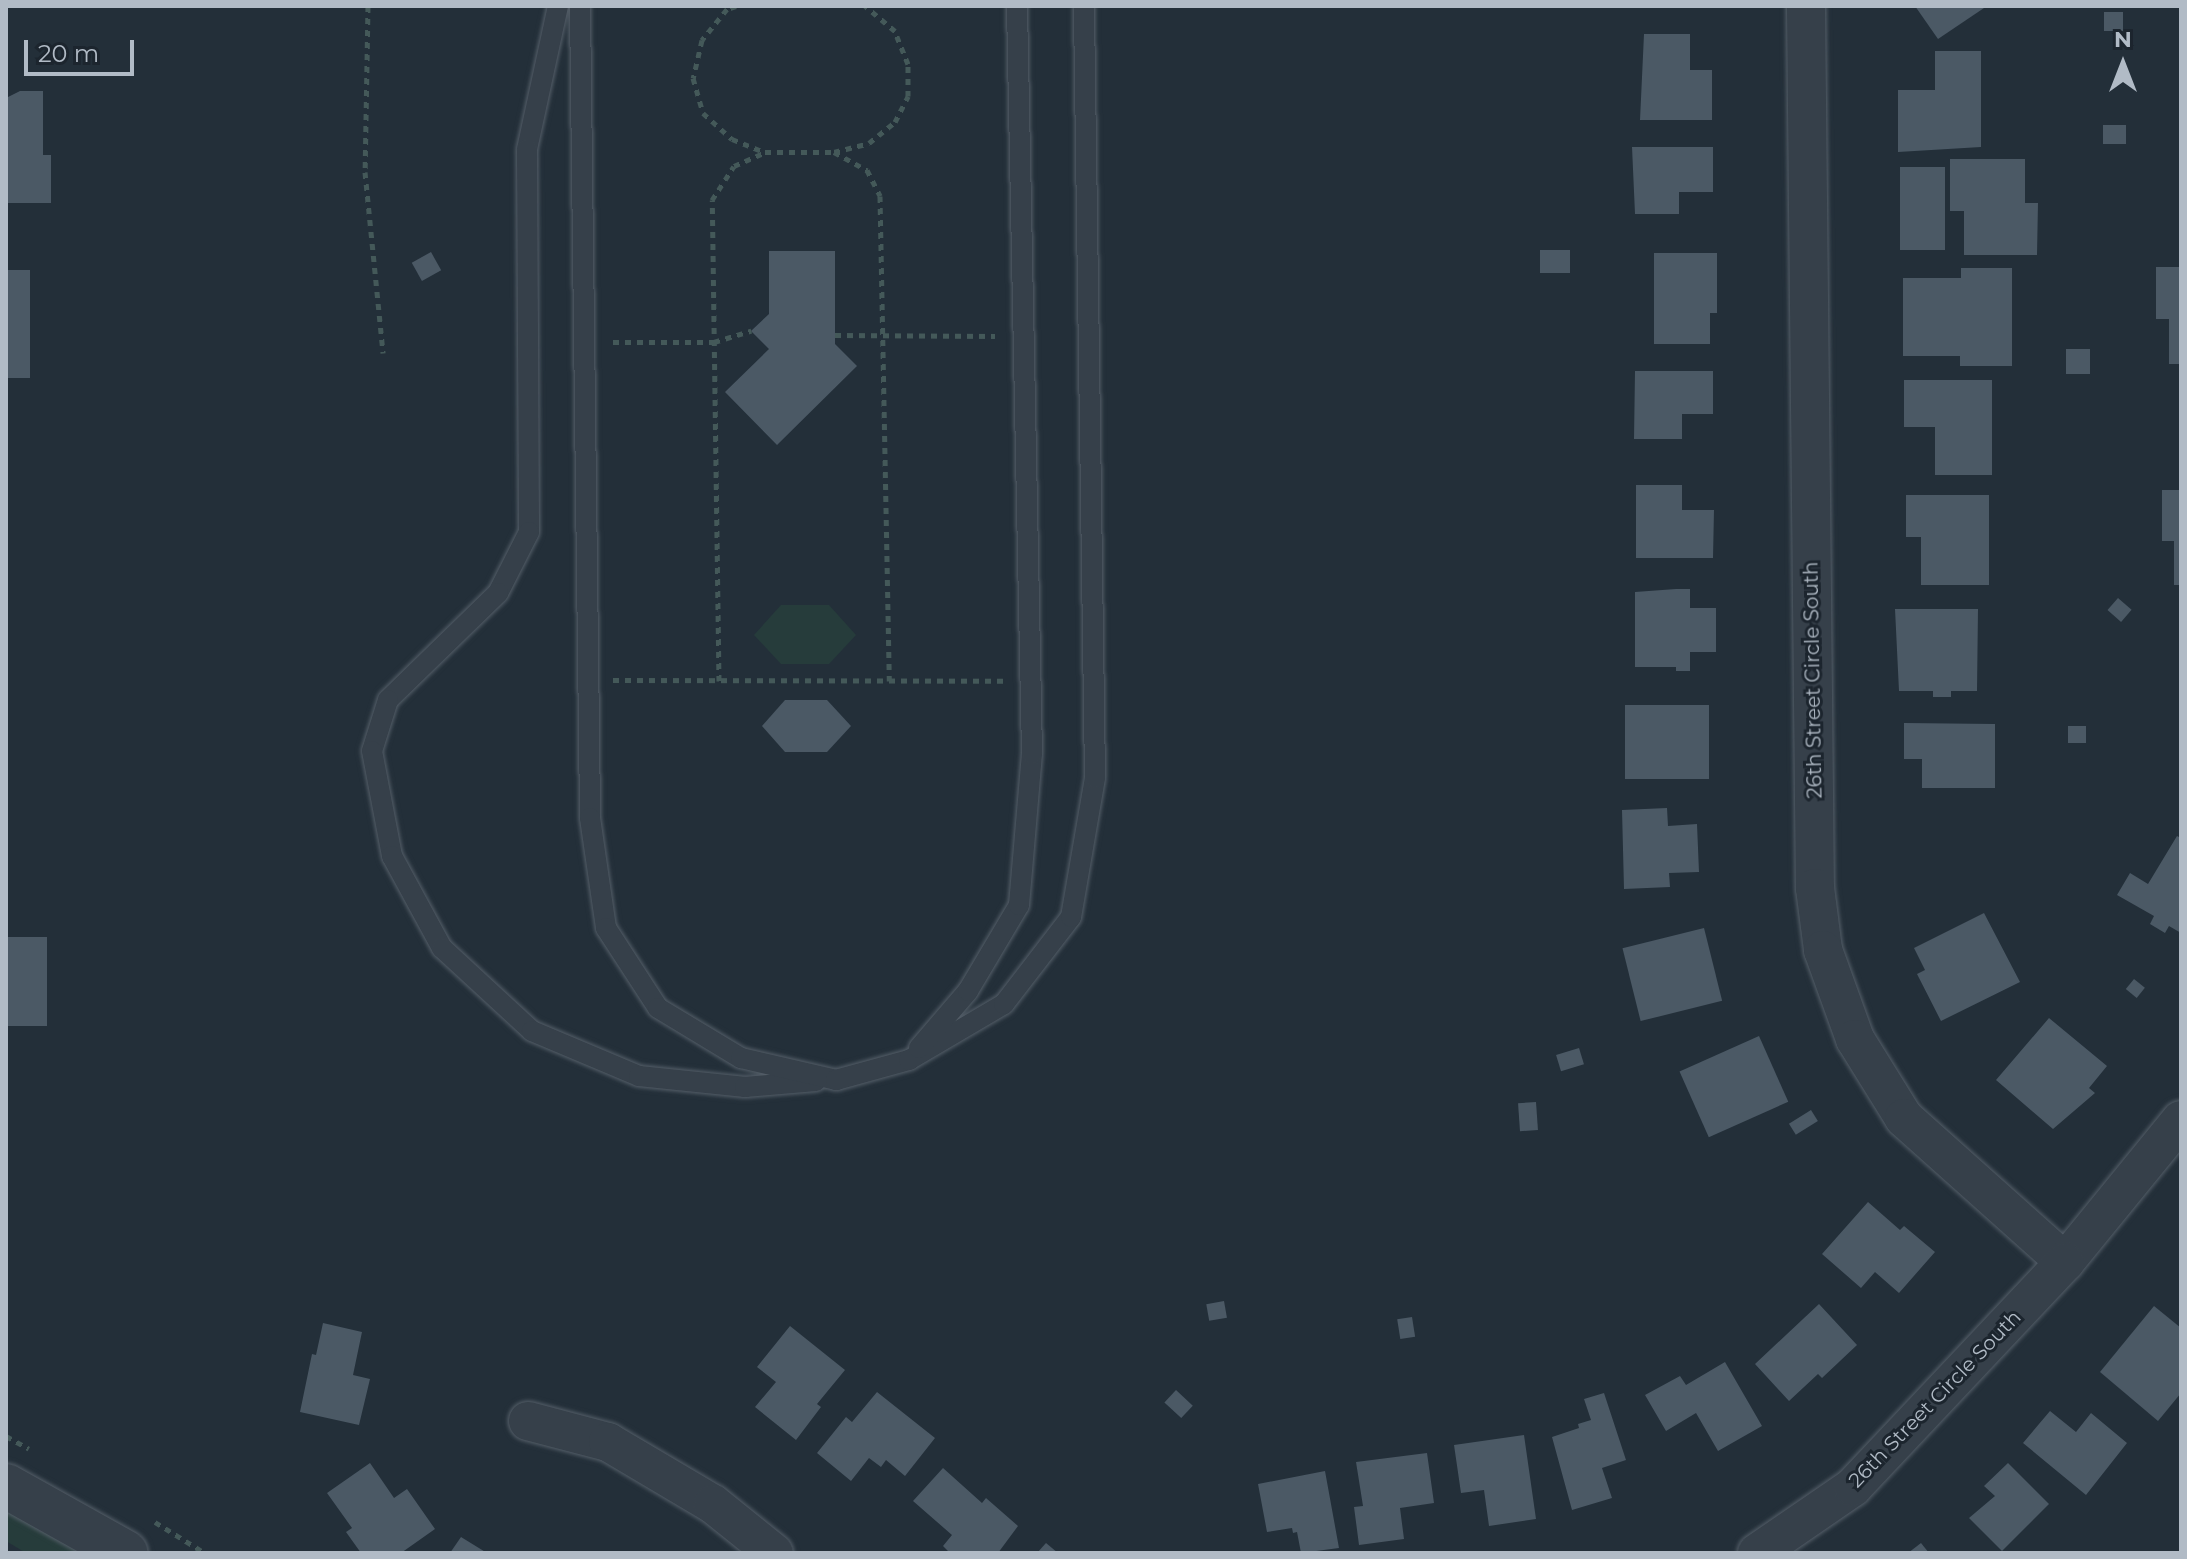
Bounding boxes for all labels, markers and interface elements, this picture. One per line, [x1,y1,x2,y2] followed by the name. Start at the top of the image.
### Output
[28,24,138,74] scale bar
[2083,24,2163,104] north arrow
[2114,26,2132,53] text: N
[38,39,99,68] text: 20 m
[1799,561,1827,799] street label: 26th Street Circle South
[1844,1305,2026,1493] street label: 26th Street Circle South

